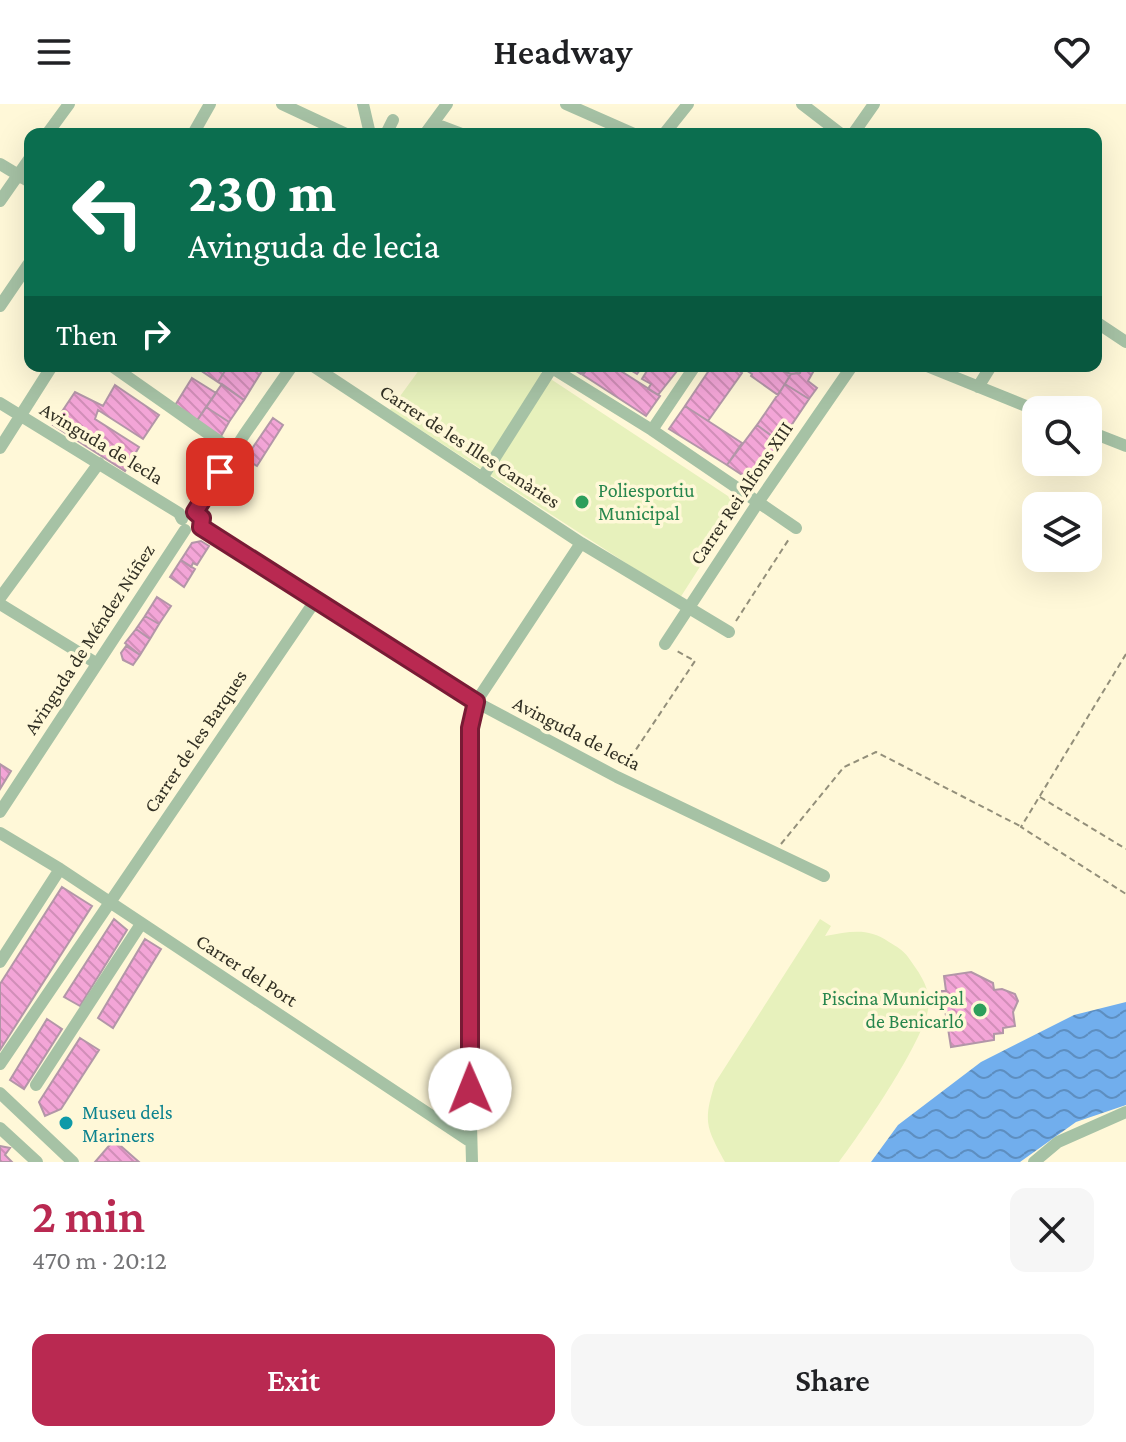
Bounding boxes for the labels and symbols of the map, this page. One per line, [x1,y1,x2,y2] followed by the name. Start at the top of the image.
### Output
[376,380,564,512] street label: Carrer de les Illes Canàries
[36,398,168,489] street label: Avinguda de lecla
[685,418,797,568] street label: Carrer Rei Alfons XIII
[186,438,254,506] pin
[598,479,695,525] place label: Poliesportiu Municipal
[573,493,591,511] marker: Poliesportiu Municipal
[19,540,160,739] street label: Avinguda de Méndez Núñez
[139,665,252,817] street label: Carrer de les Barques
[509,691,644,775] street label: Avinguda de lecia
[192,929,302,1011] street label: Carrer del Port
[822,987,964,1032] place label: Piscina Municipal de Benicarló
[971,1001,989,1019] marker: Piscina Municipal de Benicarló
[428,1047,512,1131] position arrow
[82,1101,173,1146] place label: Museu dels Mariners
[57,1114,75,1132] marker: Museu dels Mariners

